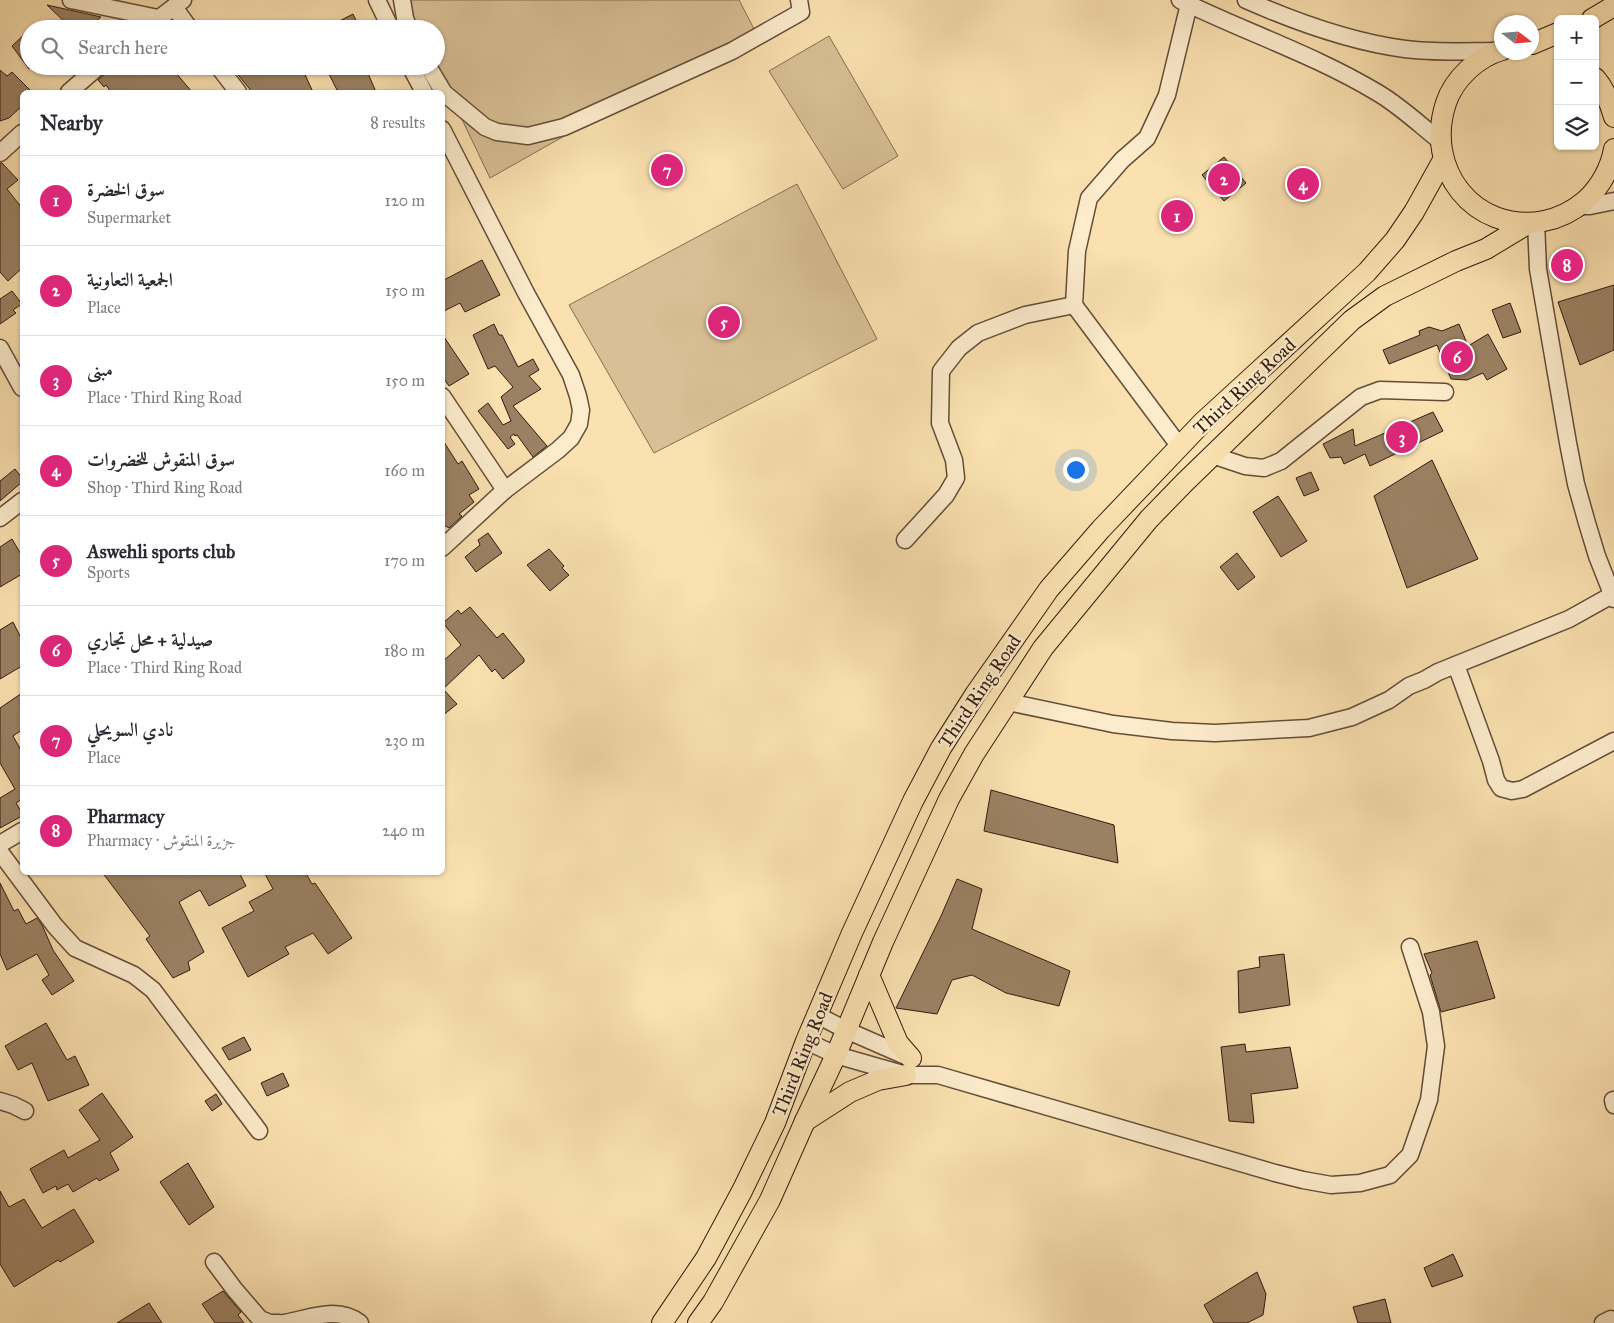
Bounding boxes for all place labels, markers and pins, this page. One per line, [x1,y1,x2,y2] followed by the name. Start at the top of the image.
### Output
[651,151,683,189] pin: 7
[1208,160,1240,198] pin: 2
[1287,165,1319,203] pin: 4
[1161,197,1193,235] pin: 1
[1551,246,1583,284] pin: 8
[708,303,740,341] pin: 5
[1441,338,1473,376] pin: 6
[1386,418,1418,456] pin: 3

